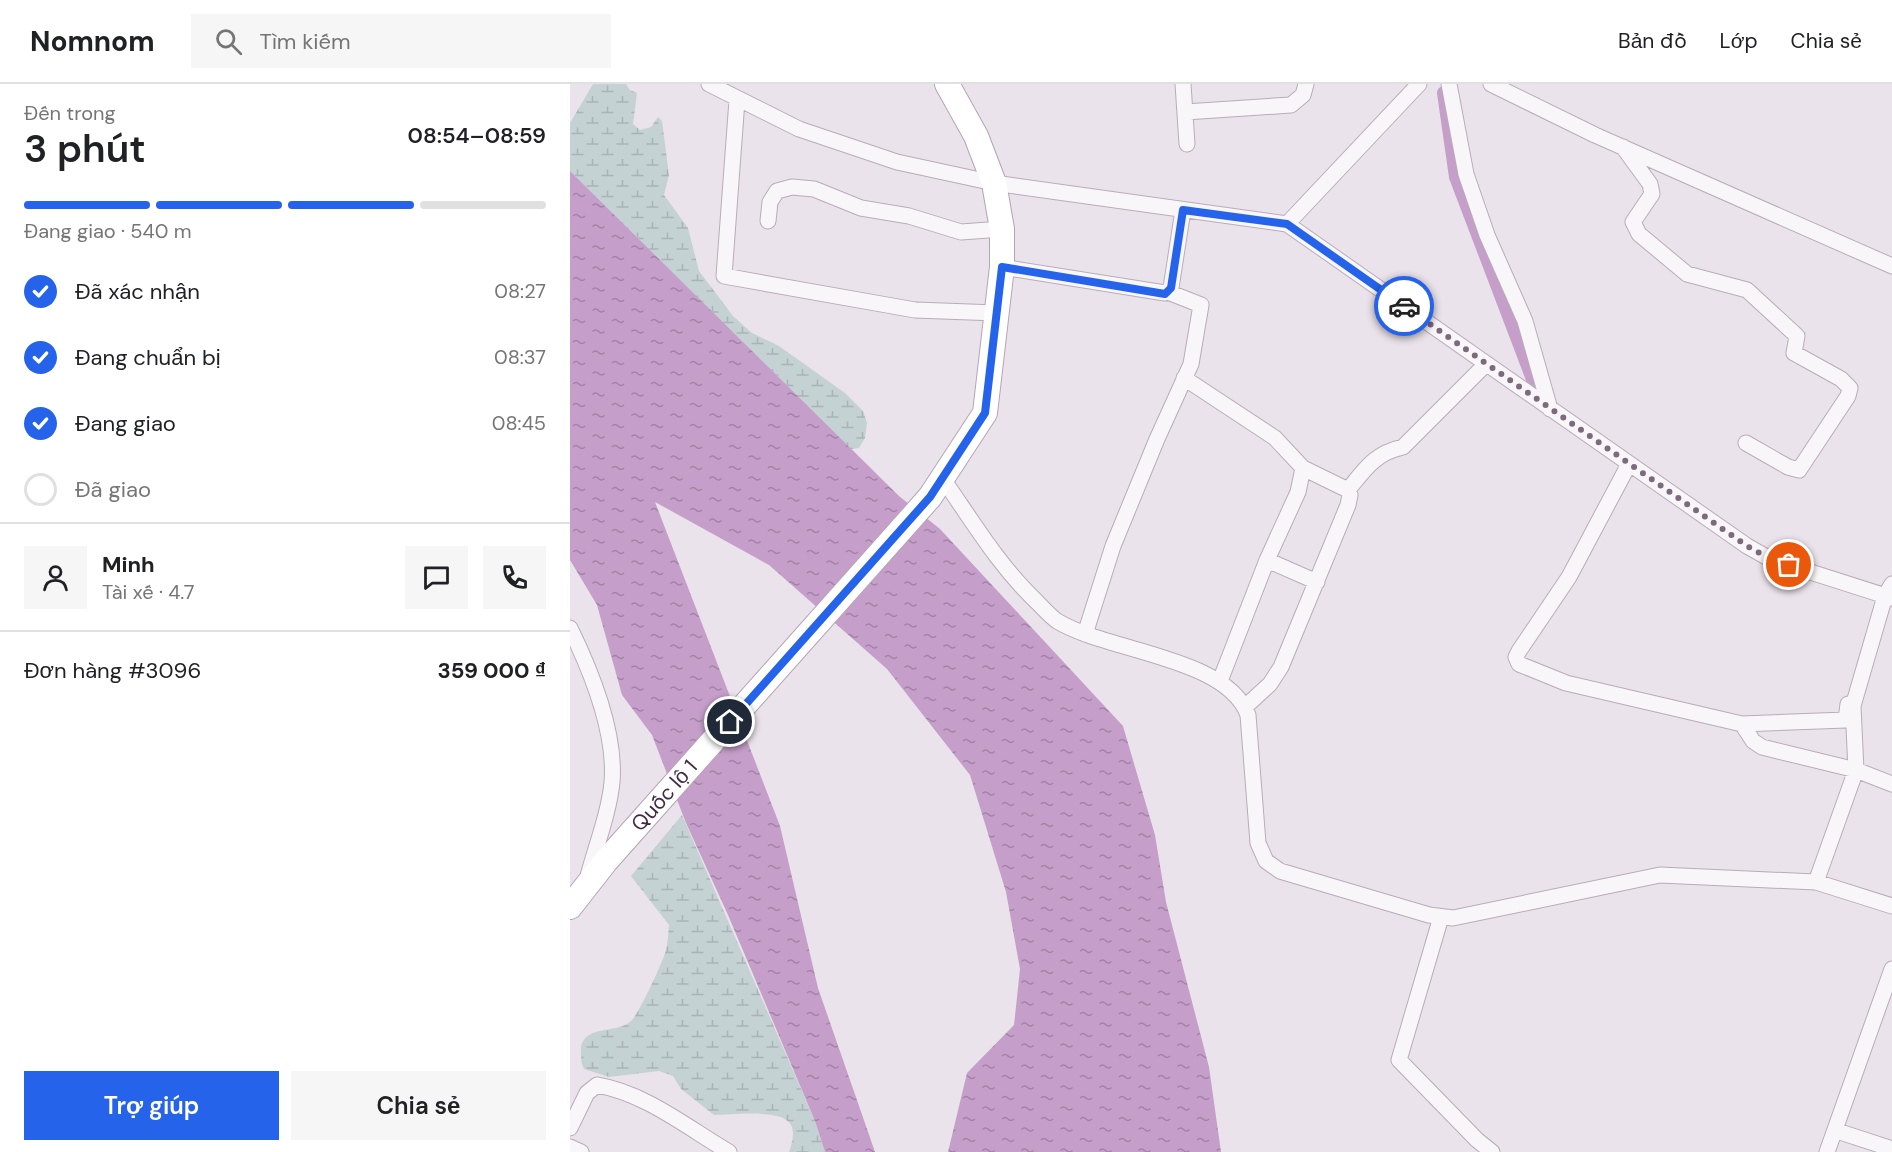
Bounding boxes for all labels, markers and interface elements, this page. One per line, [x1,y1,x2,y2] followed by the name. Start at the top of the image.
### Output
[191,14,611,68] search box
[30,23,155,60] text: Nomnom
[212,25,245,58] icon: search
[260,27,351,56] text: Tìm kiếm
[1618,27,1687,55] text: Bản đồ
[1720,27,1758,55] text: Lớp
[1791,27,1862,55] text: Chia sẻ
[24,100,116,126] text: Đến trong
[408,121,546,150] text: 08:54–08:59
[24,123,146,174] text: 3 phút
[24,218,191,244] text: Đang giao · 540 m
[24,275,57,308] icon: check
[1374,276,1434,336] courier
[75,277,200,306] text: Đã xác nhận
[494,278,546,304] text: 08:27
[1388,290,1421,323] icon: car
[24,341,57,374] icon: check
[75,343,221,372] text: Đang chuẩn bị
[494,344,546,370] text: 08:37
[24,407,57,440] icon: check
[75,409,176,438] text: Đang giao
[492,410,546,436] text: 08:45
[75,475,151,504] text: Đã giao
[1763,539,1814,590] pin
[24,546,87,609] button: person
[405,546,468,609] button: chat
[483,546,546,609] button: phone
[1772,548,1805,581] icon: bag
[102,550,155,579] text: Minh
[102,579,194,605] text: Tài xế · 4.7
[24,656,201,685] text: Đơn hàng #3096
[438,656,546,685] text: 359 000 ₫
[704,696,755,747] pin
[713,705,746,738] icon: home
[625,754,704,837] street label: Quốc lộ 1
[24,1071,279,1140] button: Trợ giúp
[291,1071,546,1140] button: Chia sẻ

